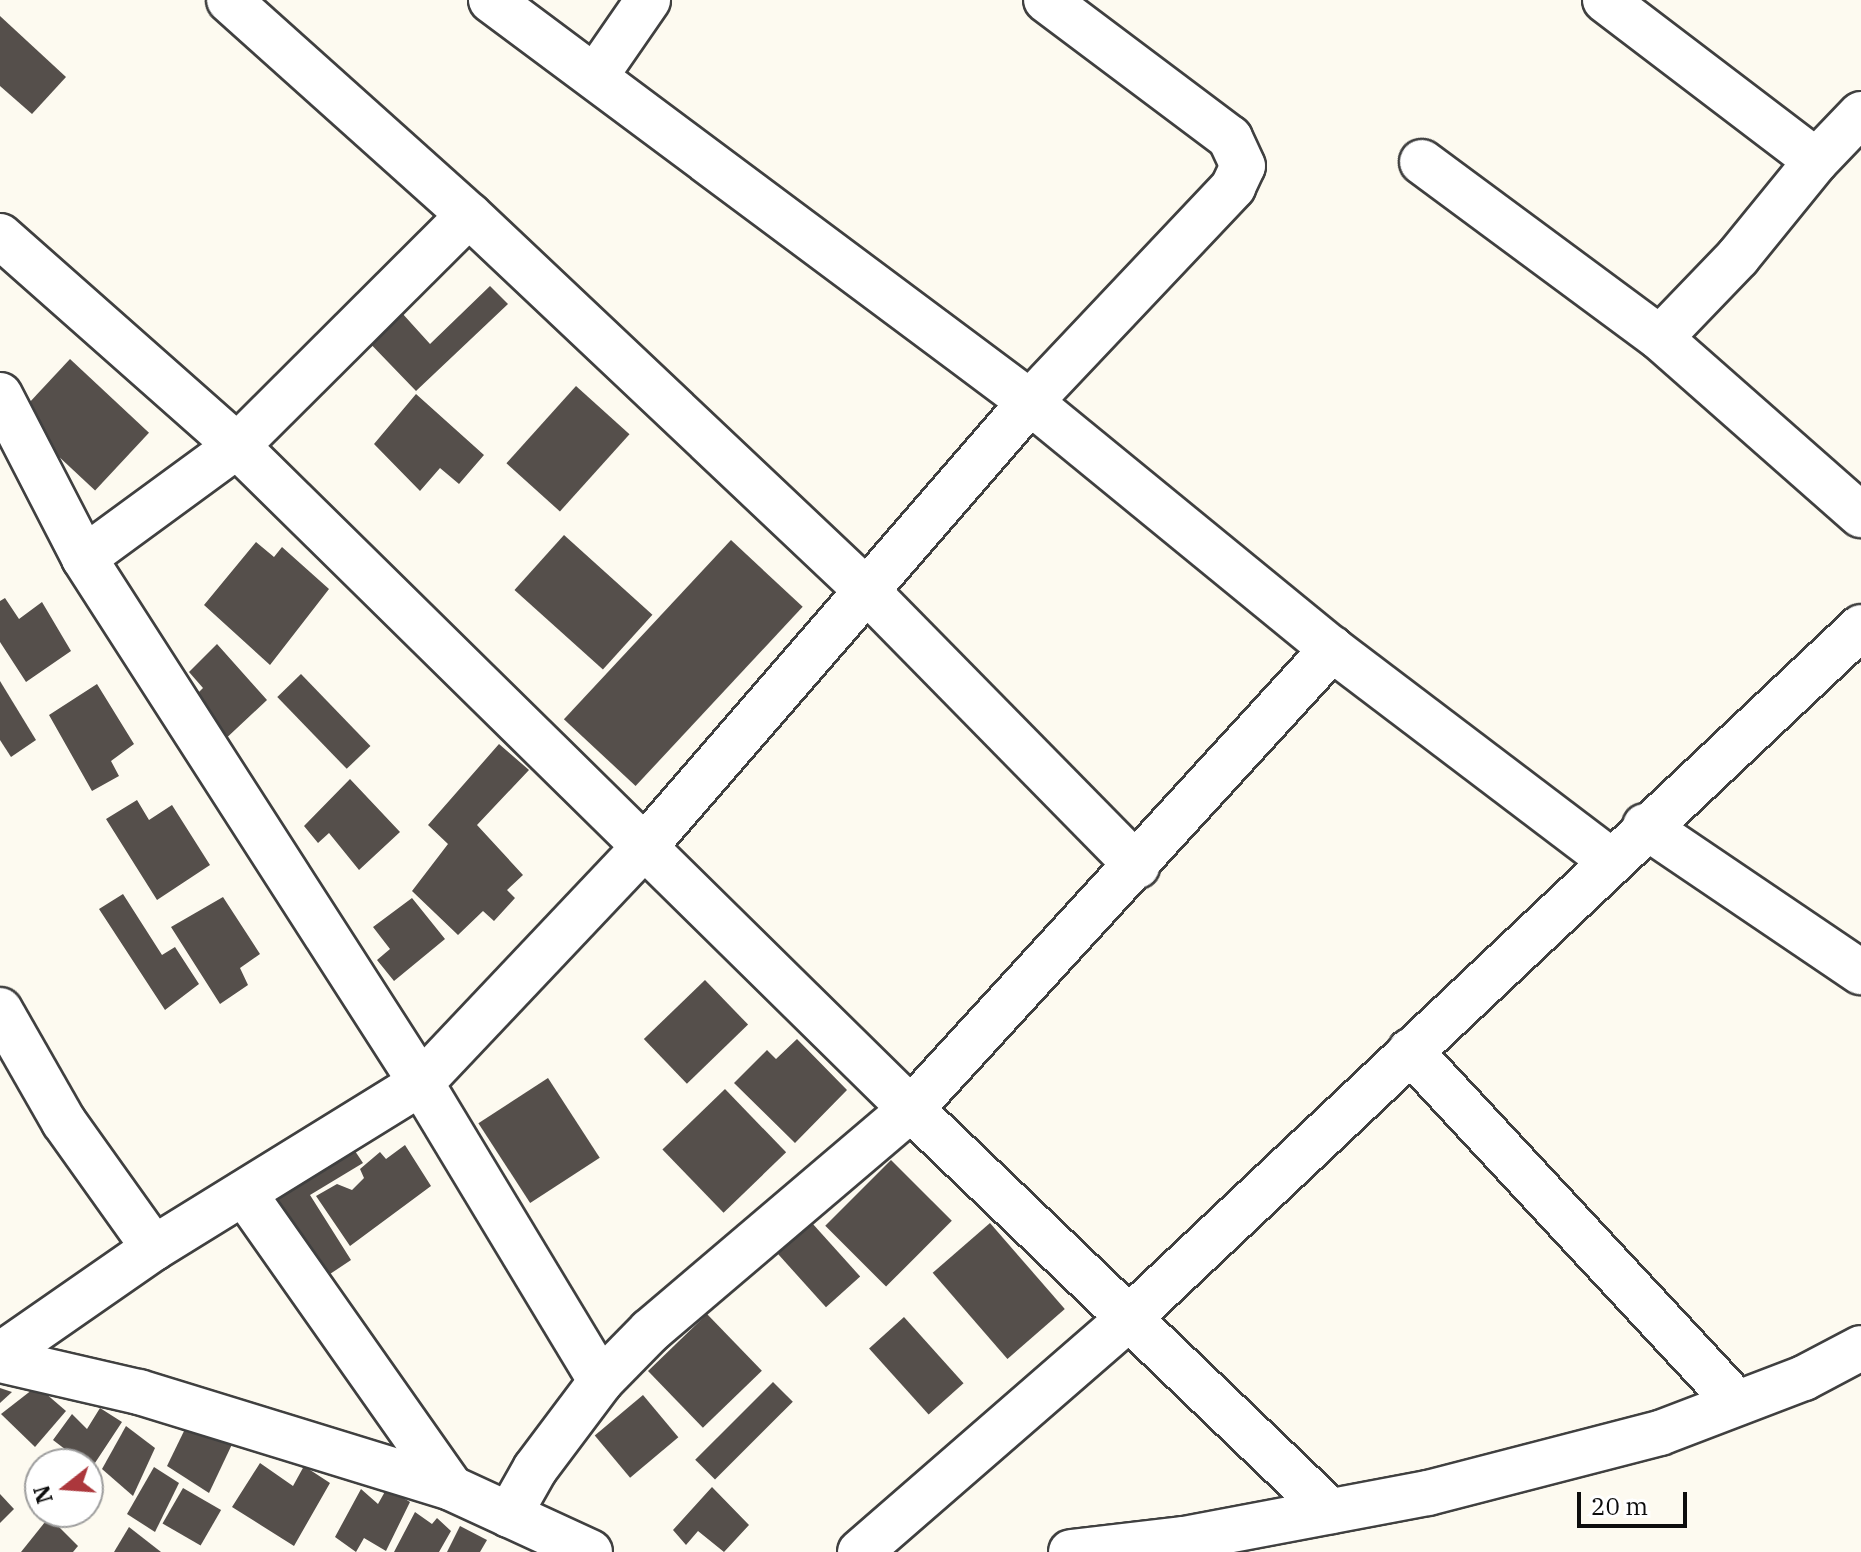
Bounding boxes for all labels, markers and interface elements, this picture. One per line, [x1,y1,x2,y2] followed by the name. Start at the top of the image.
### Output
[24,1448,104,1528] north arrow
[1581,1476,1691,1526] scale bar
[26,1482,59,1507] text: N
[1591,1490,1648,1522] text: 20 m

